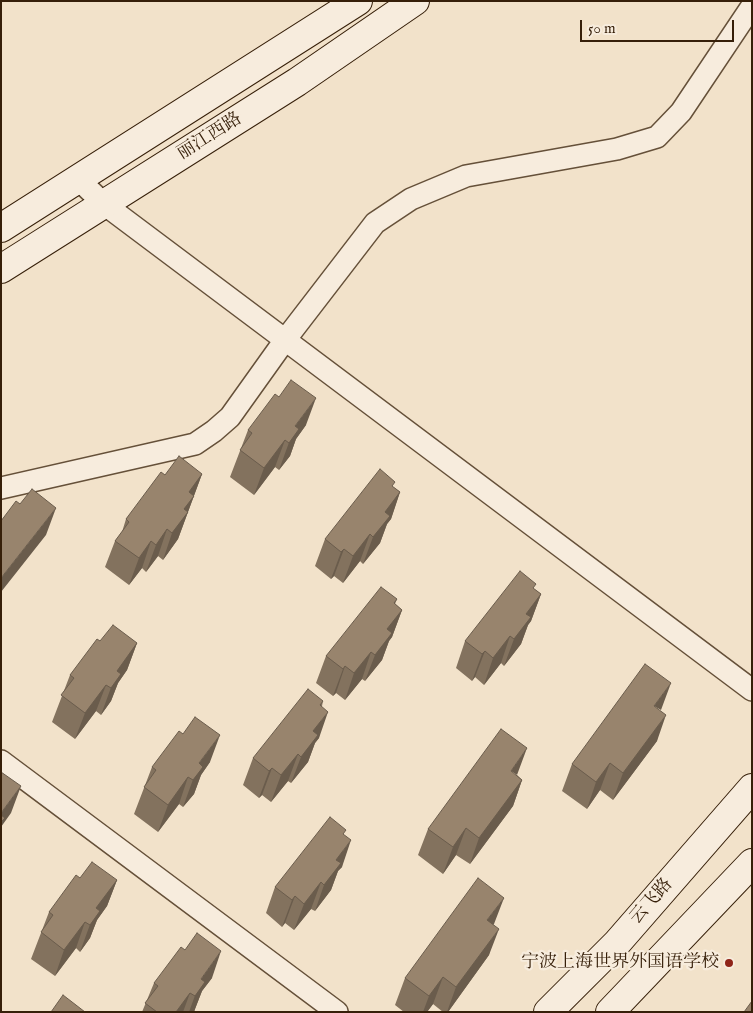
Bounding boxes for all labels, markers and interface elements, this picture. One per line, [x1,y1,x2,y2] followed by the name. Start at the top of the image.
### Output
[583,10,737,42] scale bar
[588,19,616,38] text: 50 m
[174,109,246,165] street label: 丽江西路
[626,875,678,929] street label: 云飞路
[521,952,719,974] place label: 宁波上海世界外国语学校
[723,957,735,969] marker: 宁波上海世界外国语学校

